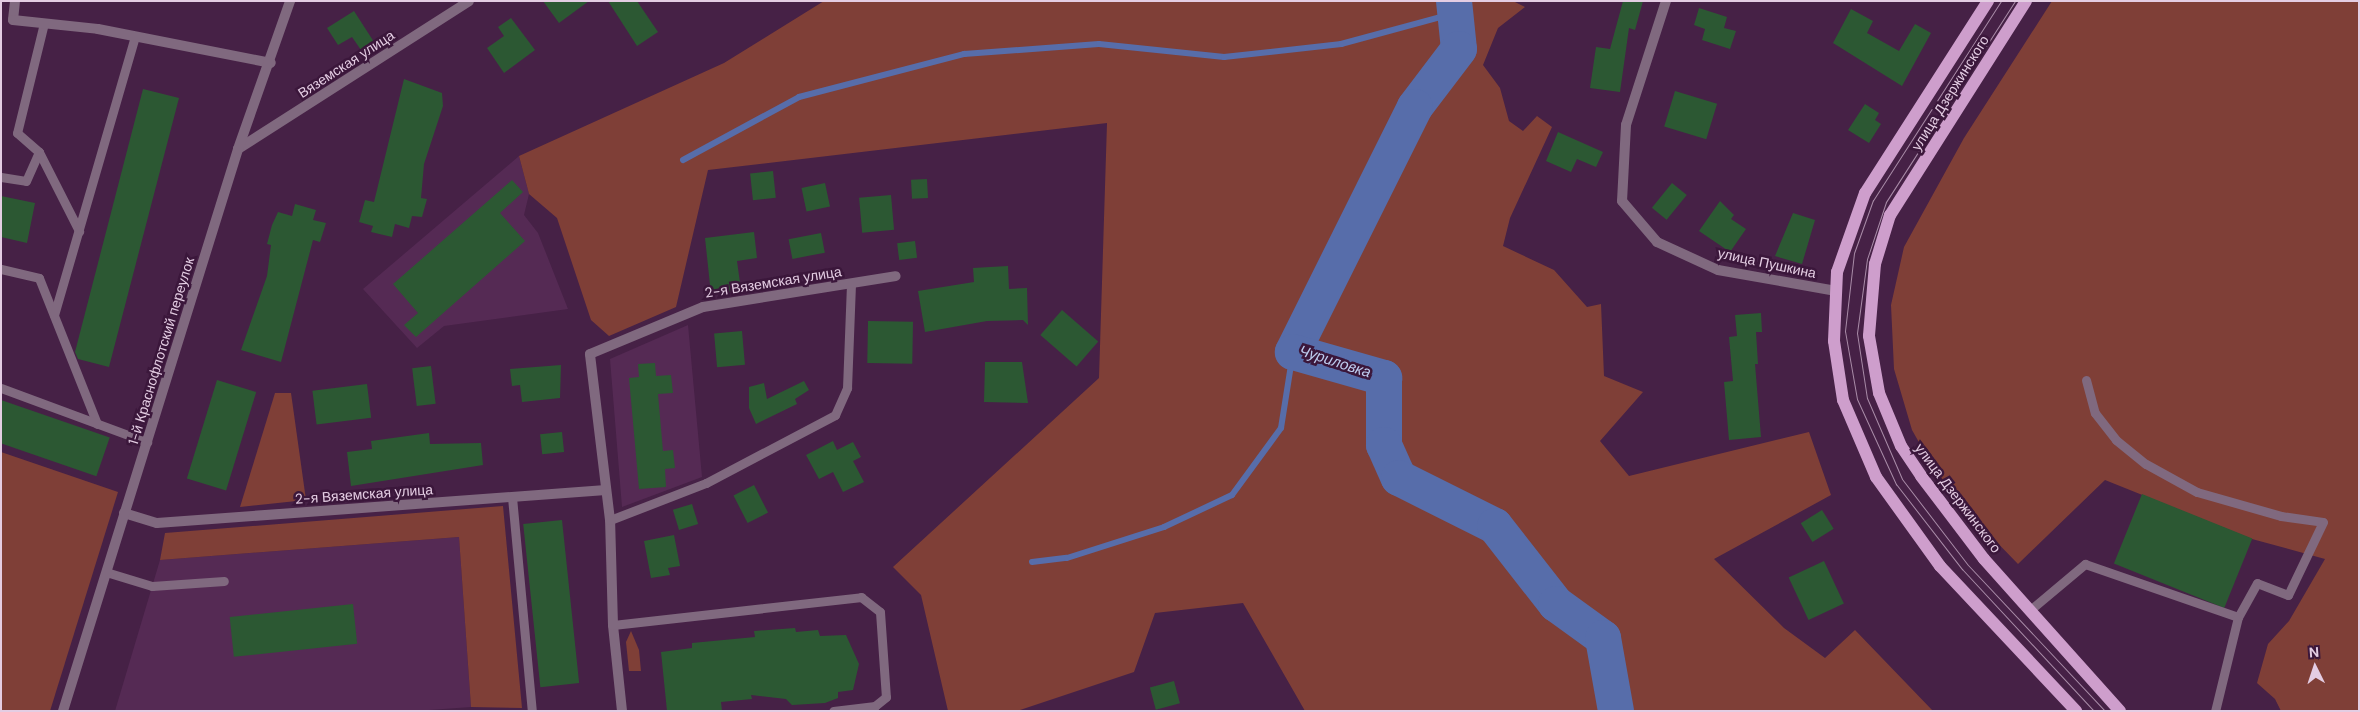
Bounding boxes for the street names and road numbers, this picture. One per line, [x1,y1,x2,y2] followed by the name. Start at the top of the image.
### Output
[295,27,397,101] street label: Вяземская улица
[1908,32,1992,154] street label: улица Дзержинского
[1716,244,1818,282] street label: улица Пушкина
[124,255,198,447] street label: 1-й Краснофлотский переулок
[703,263,843,301] street label: 2-я Вяземская улица
[1911,440,2005,556] street label: улица Дзержинского
[294,481,434,507] street label: 2-я Вяземская улица

